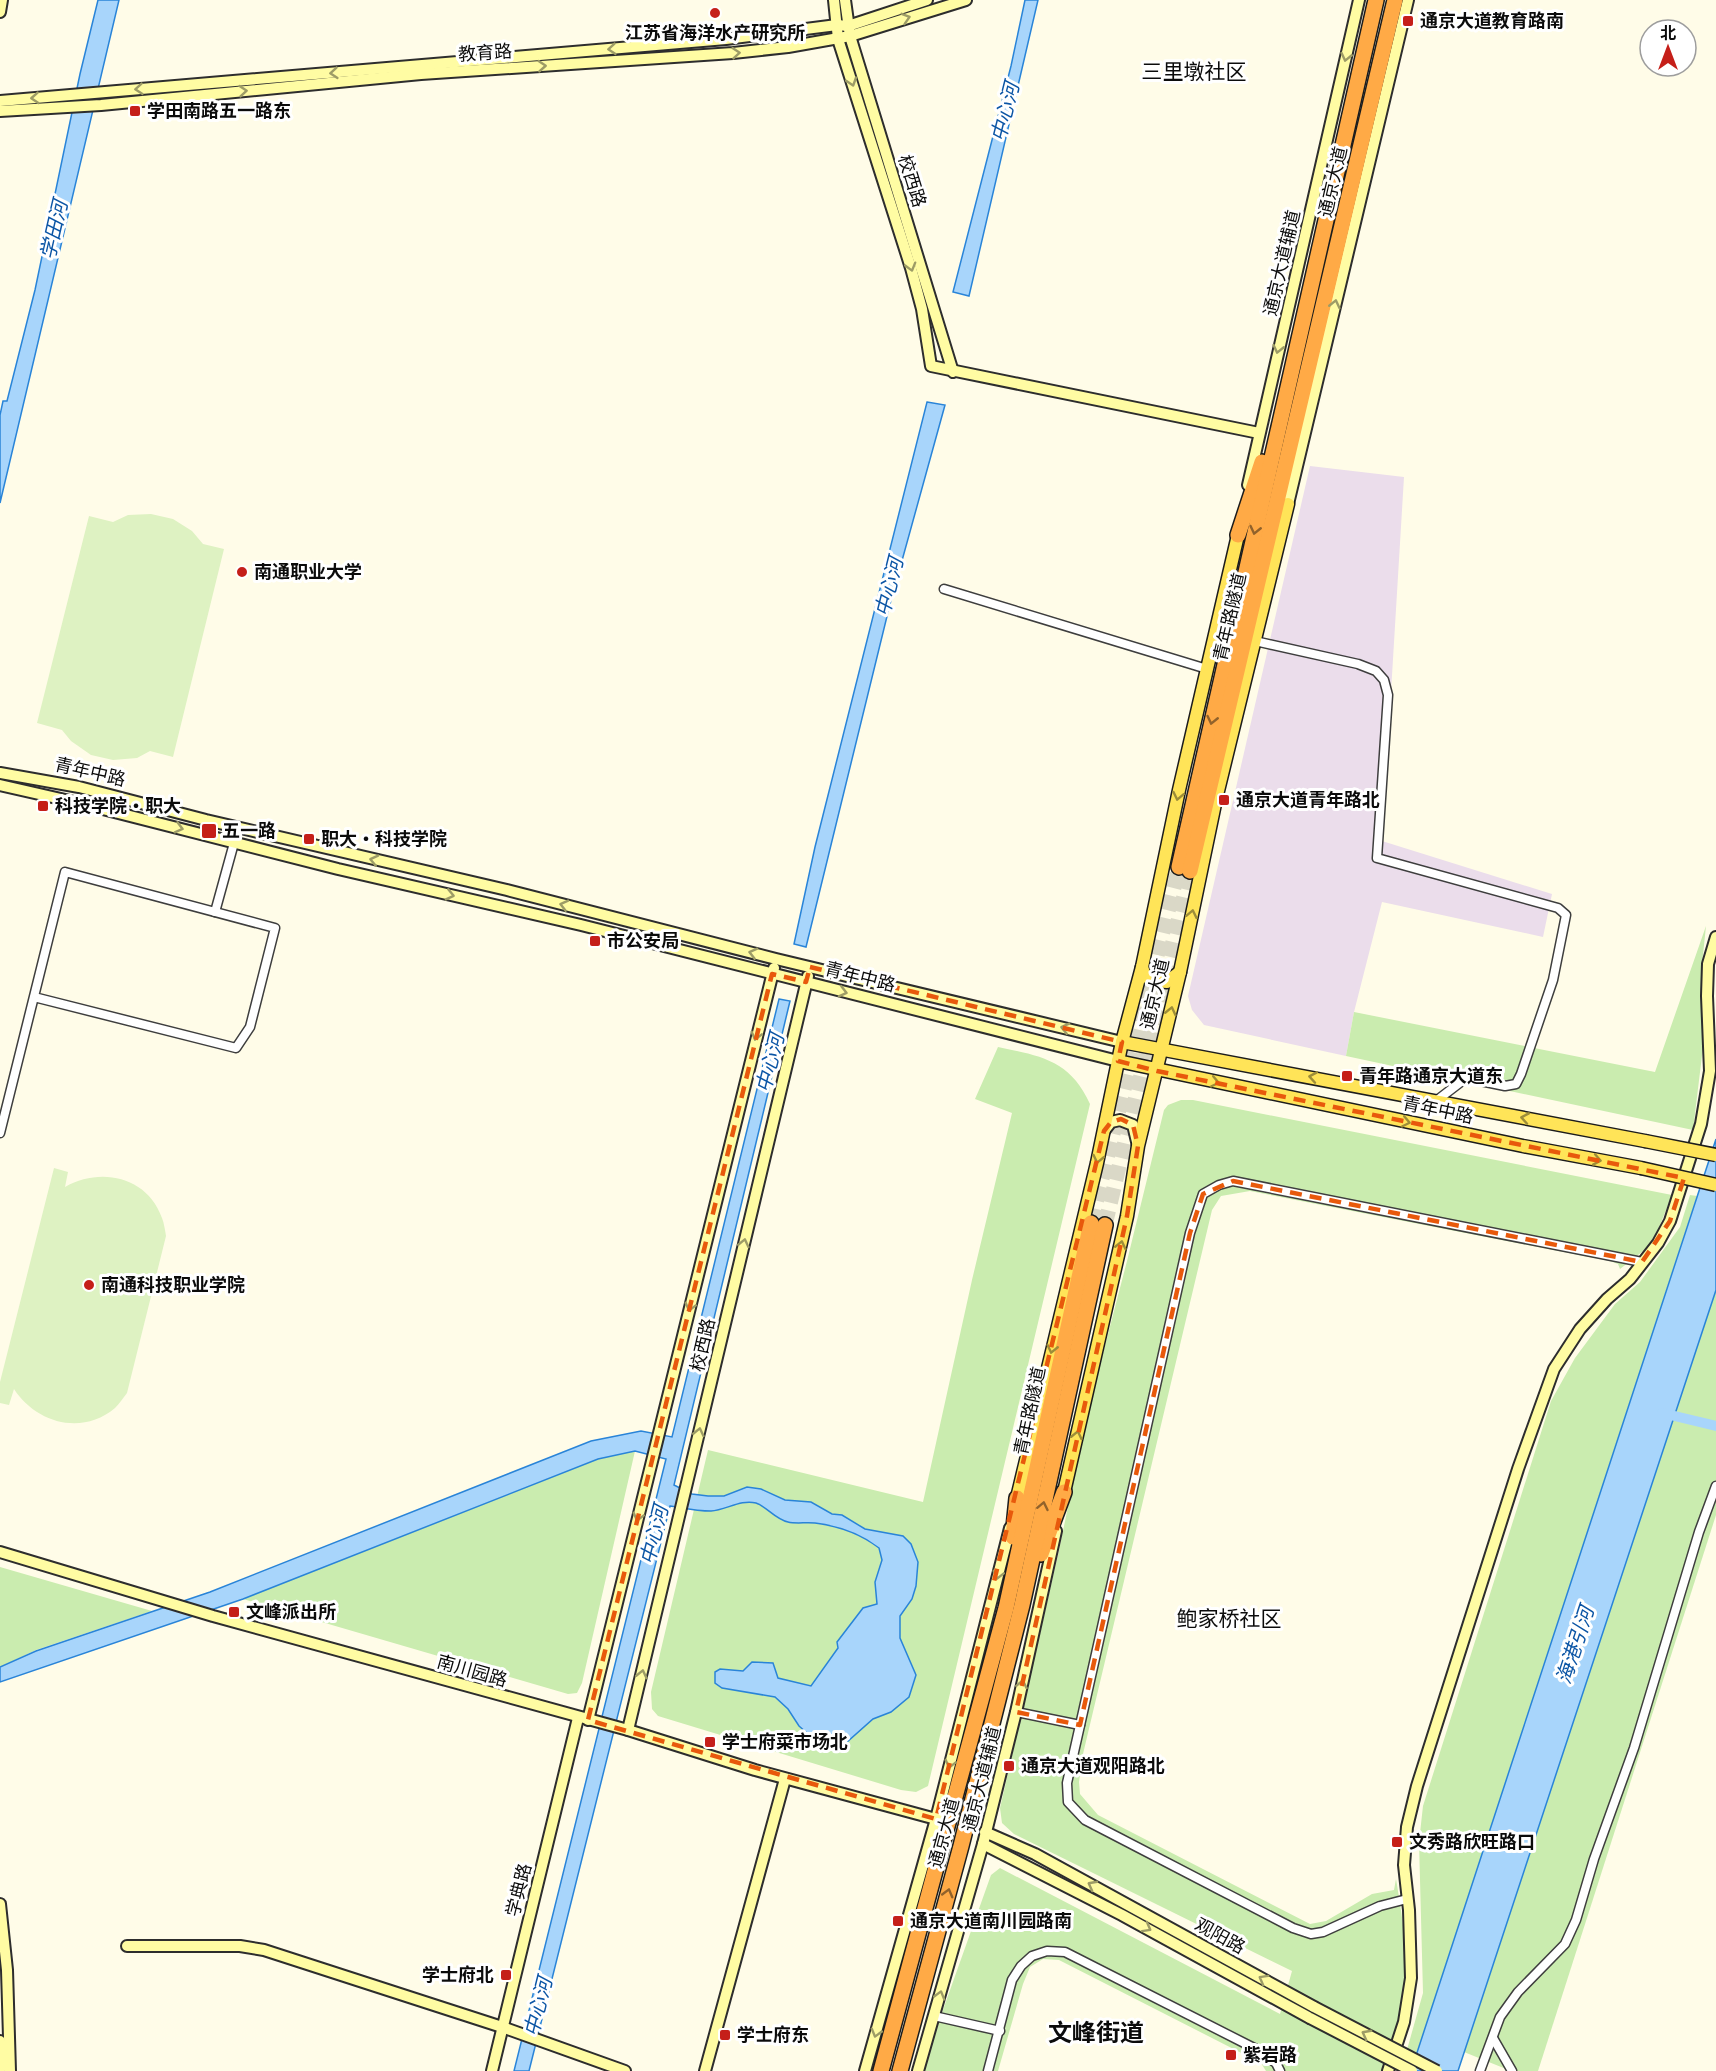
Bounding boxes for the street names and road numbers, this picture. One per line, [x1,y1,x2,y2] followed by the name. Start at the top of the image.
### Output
[457,36,513,66] street label: 教育路
[1310,144,1352,220] street label: 通京大道
[894,151,934,210] street label: 校西路
[1255,207,1305,318] street label: 通京大道辅道
[1205,570,1251,663] street label: 青年路隧道
[52,749,128,791] street label: 青年中路
[822,954,899,996] street label: 青年中路
[1132,956,1174,1032] street label: 通京大道
[1400,1088,1476,1128] street label: 青年中路
[682,1315,720,1374] street label: 校西路
[1006,1364,1050,1457] street label: 青年路隧道
[434,1647,511,1691] street label: 南川园路
[954,1723,1006,1834] street label: 通京大道辅道
[920,1794,964,1871] street label: 通京大道
[498,1860,536,1919] street label: 学典路
[1191,1910,1251,1959] street label: 观阳路

